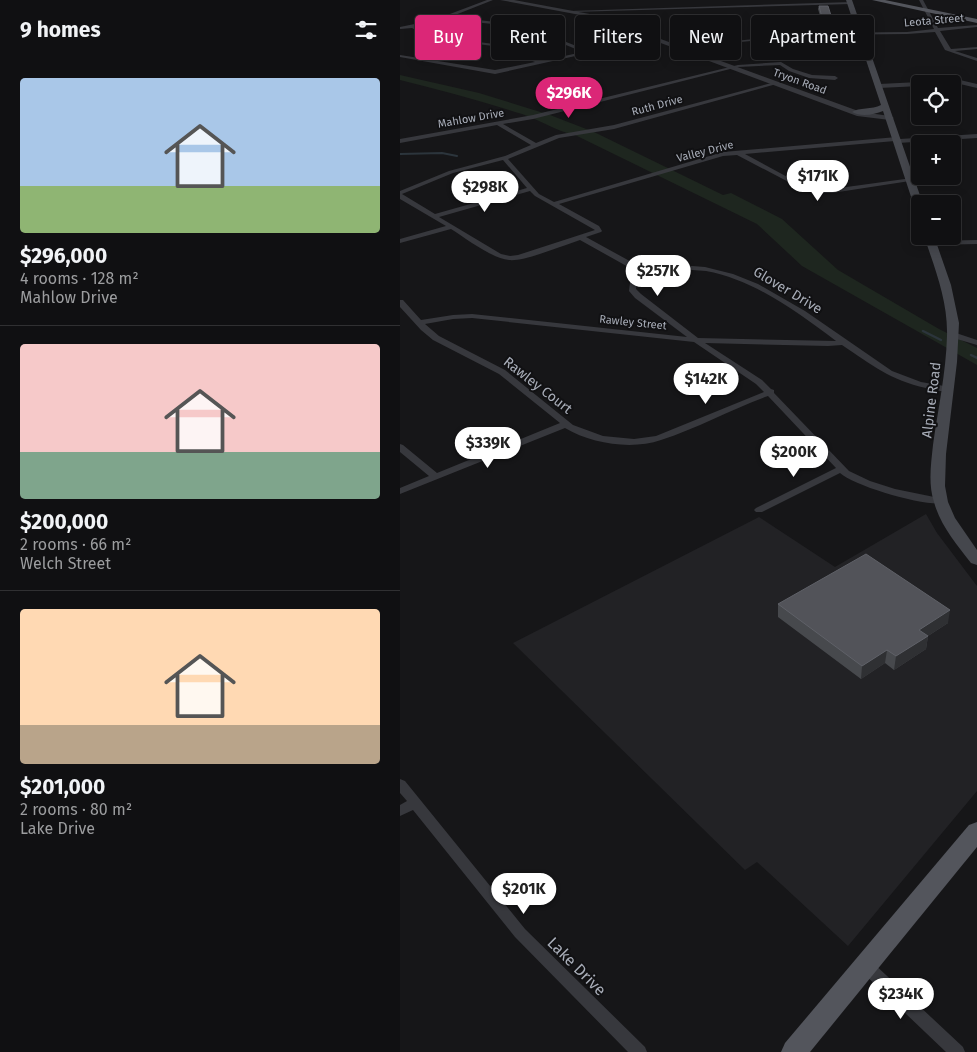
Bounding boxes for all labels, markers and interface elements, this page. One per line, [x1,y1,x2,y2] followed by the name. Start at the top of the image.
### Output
[903,11,965,30] street label: Leota Street
[415,15,481,60] chip: Buy
[491,15,565,60] chip: Rent
[575,15,660,60] chip: Filters
[670,15,741,60] chip: New
[751,15,874,60] chip: Apartment
[352,16,380,44] icon: filters
[20,17,101,43] text: 9 homes
[771,66,828,97] street label: Tryon Road
[911,75,961,245] map controls
[911,75,961,125] button: locate
[534,76,604,119] pin: $296K
[547,83,591,102] text: $296K
[630,92,684,119] street label: Ruth Drive
[437,106,505,131] street label: Mahlow Drive
[155,111,245,201] icon: home
[911,135,961,185] button: +
[675,138,735,165] street label: Valley Drive
[783,160,853,202] pin: $171K
[798,166,838,185] text: $171K
[450,170,520,213] pin: $298K
[462,177,508,196] text: $298K
[911,195,961,245] button: −
[20,243,107,269] text: $296,000
[623,254,693,297] pin: $257K
[637,261,679,280] text: $257K
[750,263,825,318] street label: Glover Drive
[20,269,139,288] text: 4 rooms · 128 m²
[20,288,118,307] text: Mahlow Drive
[599,312,667,332] street label: Rawley Street
[500,353,576,418] street label: Rawley Court
[918,361,945,439] street label: Alpine Road
[671,362,741,405] pin: $142K
[685,369,727,388] text: $142K
[155,376,245,466] icon: home
[453,426,523,469] pin: $339K
[466,433,510,452] text: $339K
[759,436,829,478] pin: $200K
[771,442,817,461] text: $200K
[20,509,108,535] text: $200,000
[20,535,131,554] text: 2 rooms · 66 m²
[20,554,111,573] text: Welch Street
[155,641,245,731] icon: home
[20,774,105,800] text: $201,000
[20,800,132,819] text: 2 rooms · 80 m²
[20,819,95,838] text: Lake Drive
[489,872,559,915] pin: $201K
[502,879,546,898] text: $201K
[543,933,610,1000] street label: Lake Drive
[866,978,936,1020] pin: $234K
[879,984,923,1003] text: $234K

